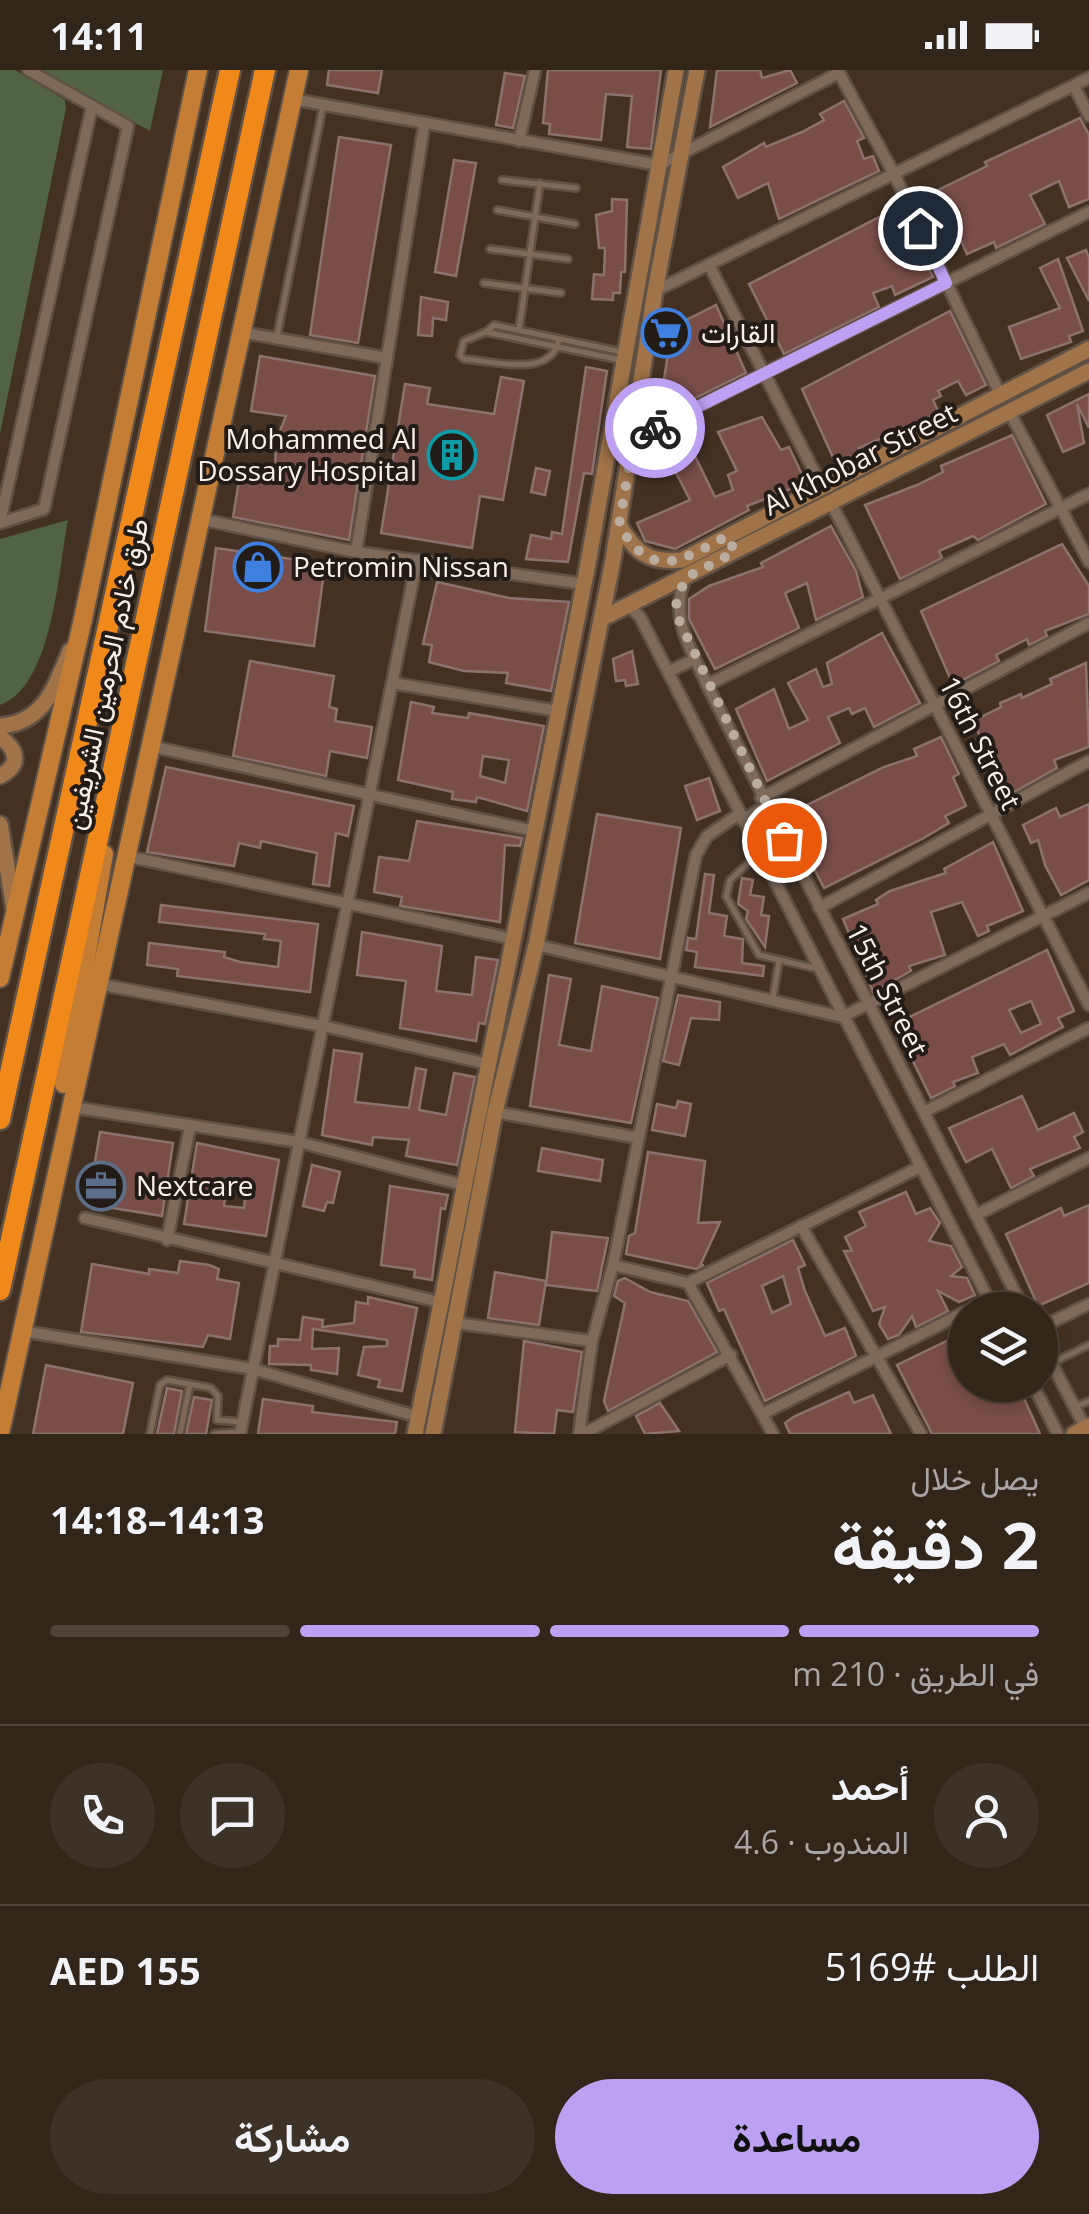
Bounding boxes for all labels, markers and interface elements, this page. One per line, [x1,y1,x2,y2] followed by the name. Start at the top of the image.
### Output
[50,9,148,61] text: 14:11
[878,186,963,271] pin
[893,201,948,256] icon: home
[640,307,692,359] supermarket icon: القارات
[701,313,775,351] place label: القارات
[605,378,705,478] courier
[756,393,963,523] street label: Al Khobar Street
[628,401,683,456] icon: bike
[197,419,417,489] place label: Mohammed Al Dossary Hospital
[426,429,478,481] building icon: Mohammed Al Dossary Hospital
[53,515,158,833] street label: طرق خادم الحرمين الشريفين
[232,541,284,593] shop icon: Petromin Nissan
[293,547,509,585] place label: Petromin Nissan
[931,669,1031,816] street label: 16th Street
[742,798,827,883] pin
[757,813,812,868] icon: bag
[838,916,938,1063] street label: 15th Street
[75,1160,127,1212] office icon: Nextcare
[136,1166,254,1204] place label: Nextcare
[948,1292,1058,1402] map controls
[948,1292,1058,1402] button: layers
[911,1456,1039,1499] text: يصل خلال
[50,1493,265,1545] text: 14:13–14:18
[832,1500,1039,1588] text: 2 دقيقة
[792,1652,1039,1695] text: في الطريق · 210 m
[831,1759,909,1811] text: أحمد
[50,1763,155,1868] button: phone
[180,1763,285,1868] button: chat
[934,1763,1039,1868] button: person
[734,1820,909,1863] text: المندوب · 4.6
[825,1940,1039,1992] text: الطلب #5169
[50,1944,201,1996] text: AED 155
[50,2079,535,2194] button: مشاركة
[555,2079,1039,2194] button: مساعدة

